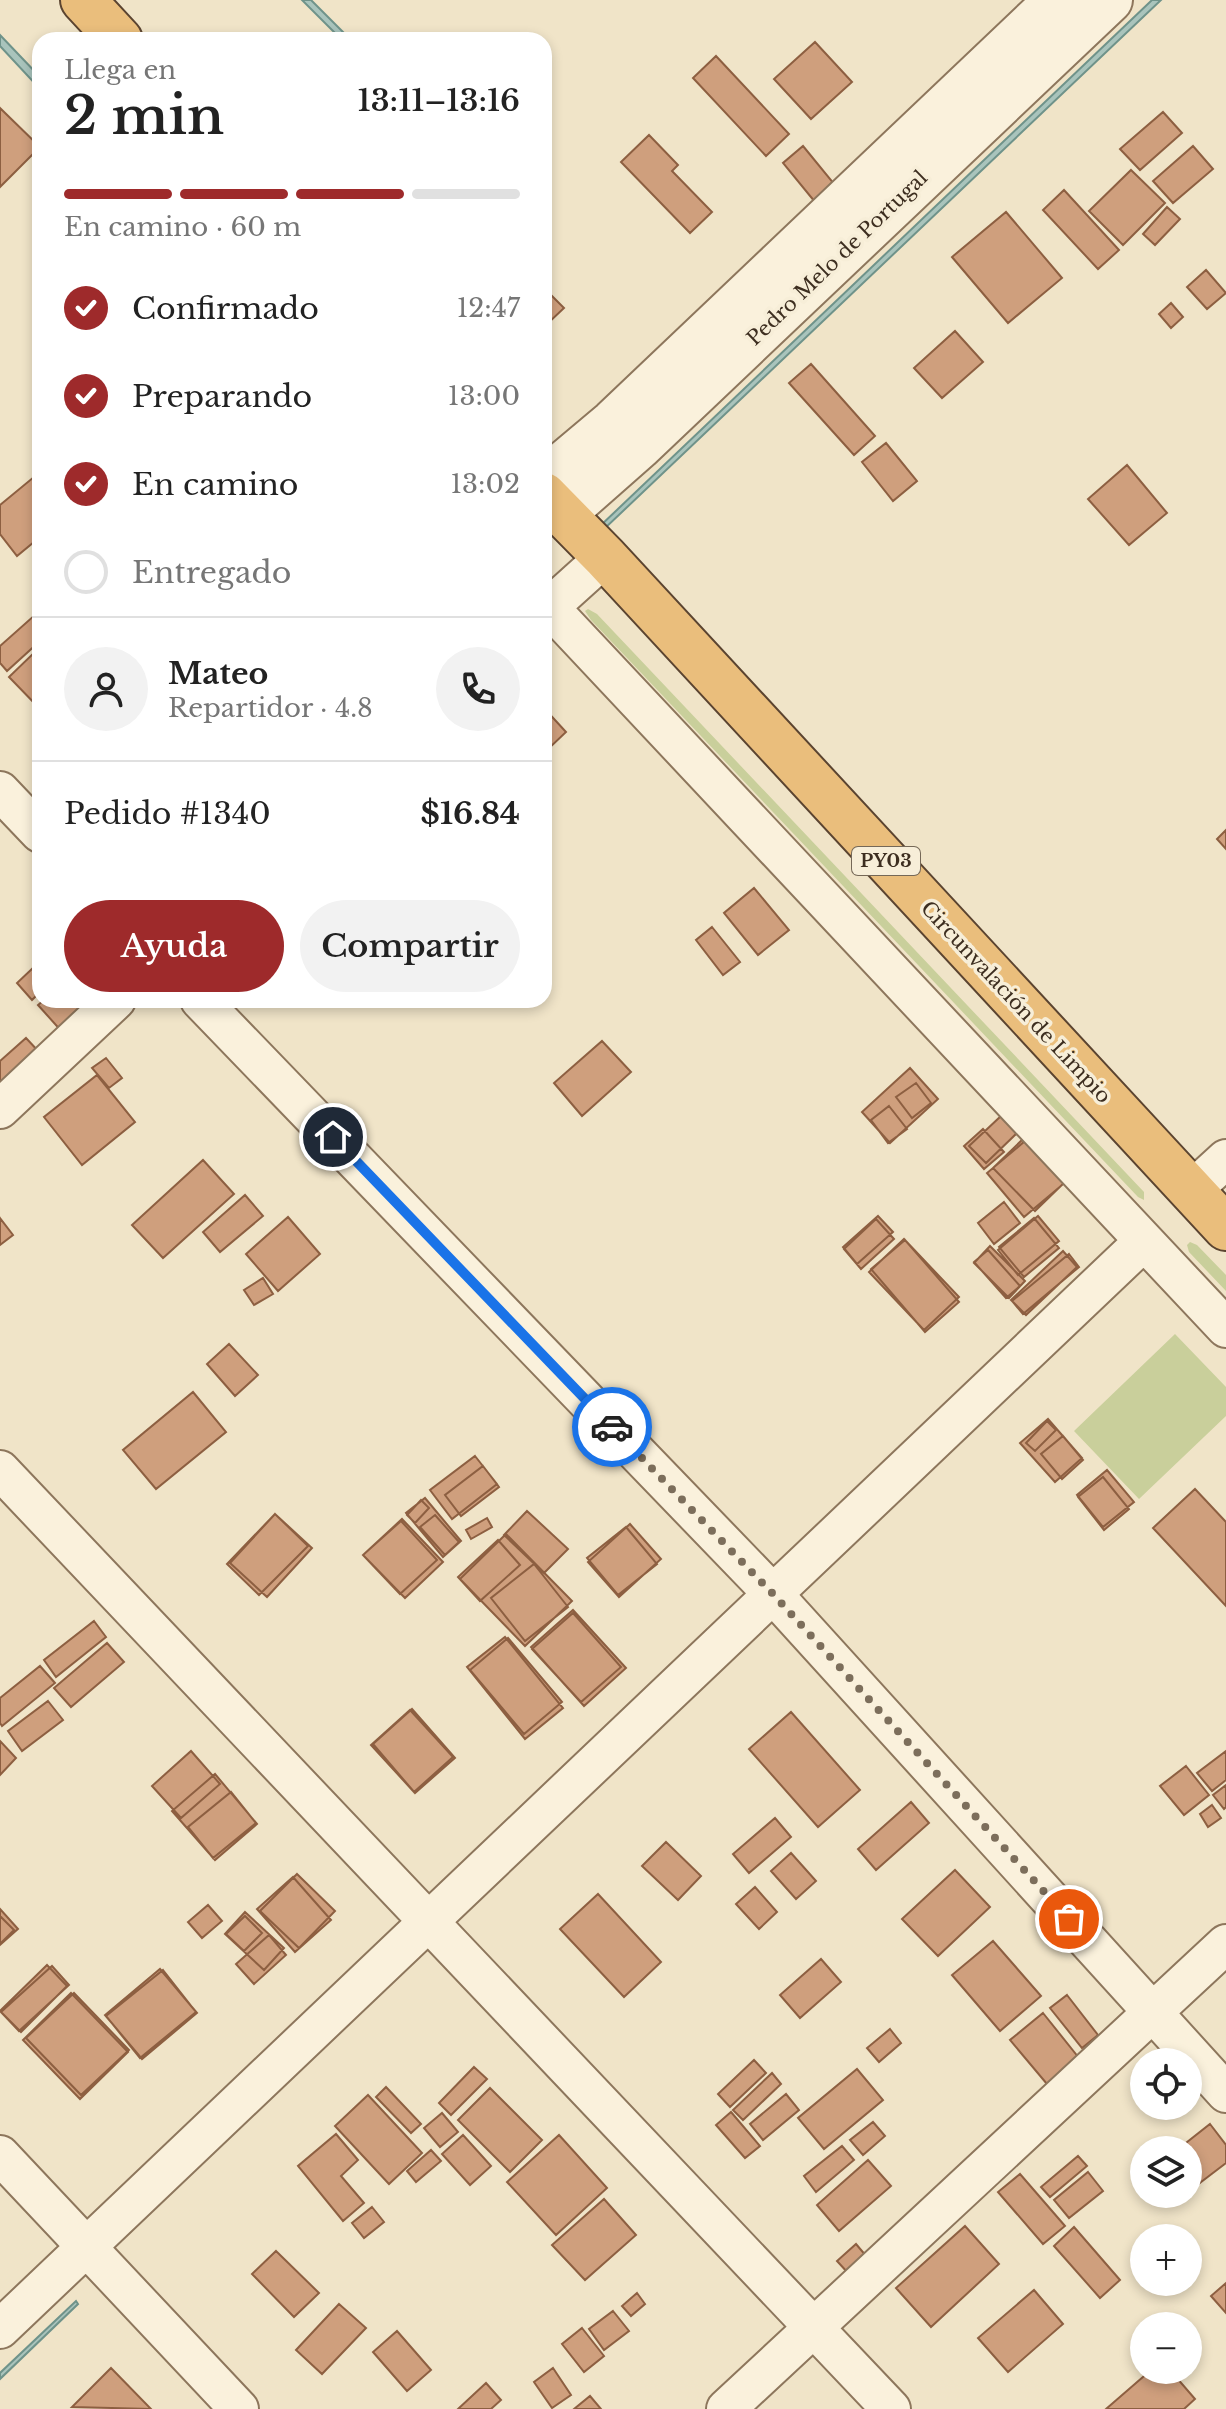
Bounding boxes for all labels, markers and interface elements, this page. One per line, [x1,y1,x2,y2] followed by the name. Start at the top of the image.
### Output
[64,54,176,86] text: Llega en
[358,82,520,119] text: 13:11–13:16
[64,84,224,148] text: 2 min
[742,166,932,350] street label: Pedro Melo de Portugal
[64,211,301,243] text: En camino · 60 m
[64,286,108,330] icon: check
[132,290,319,327] text: Confirmado
[457,292,520,324] text: 12:47
[64,374,108,418] icon: check
[132,378,312,415] text: Preparando
[448,380,520,412] text: 13:00
[64,462,108,506] icon: check
[132,466,298,503] text: En camino
[450,468,520,500] text: 13:02
[132,554,291,591] text: Entregado
[64,647,148,731] button: person
[436,647,520,731] button: phone
[168,655,268,692] text: Mateo
[168,692,373,724] text: Repartidor · 4.8
[64,795,271,832] text: Pedido #1340
[421,795,520,832] text: $16.84
[852,847,920,875] road number: PY03
[916,896,1116,1108] street label: Circunvalación de Limpio
[64,900,284,992] button: Ayuda
[300,900,520,992] button: Compartir
[299,1103,367,1171] pin
[311,1115,355,1159] icon: home
[572,1387,652,1467] courier
[590,1405,634,1449] icon: car
[1035,1885,1103,1953] pin
[1047,1897,1091,1941] icon: bag
[1130,2048,1202,2384] map controls
[1130,2048,1202,2120] button: locate
[1130,2136,1202,2208] button: layers
[1130,2224,1202,2296] button: +
[1130,2312,1202,2384] button: −

